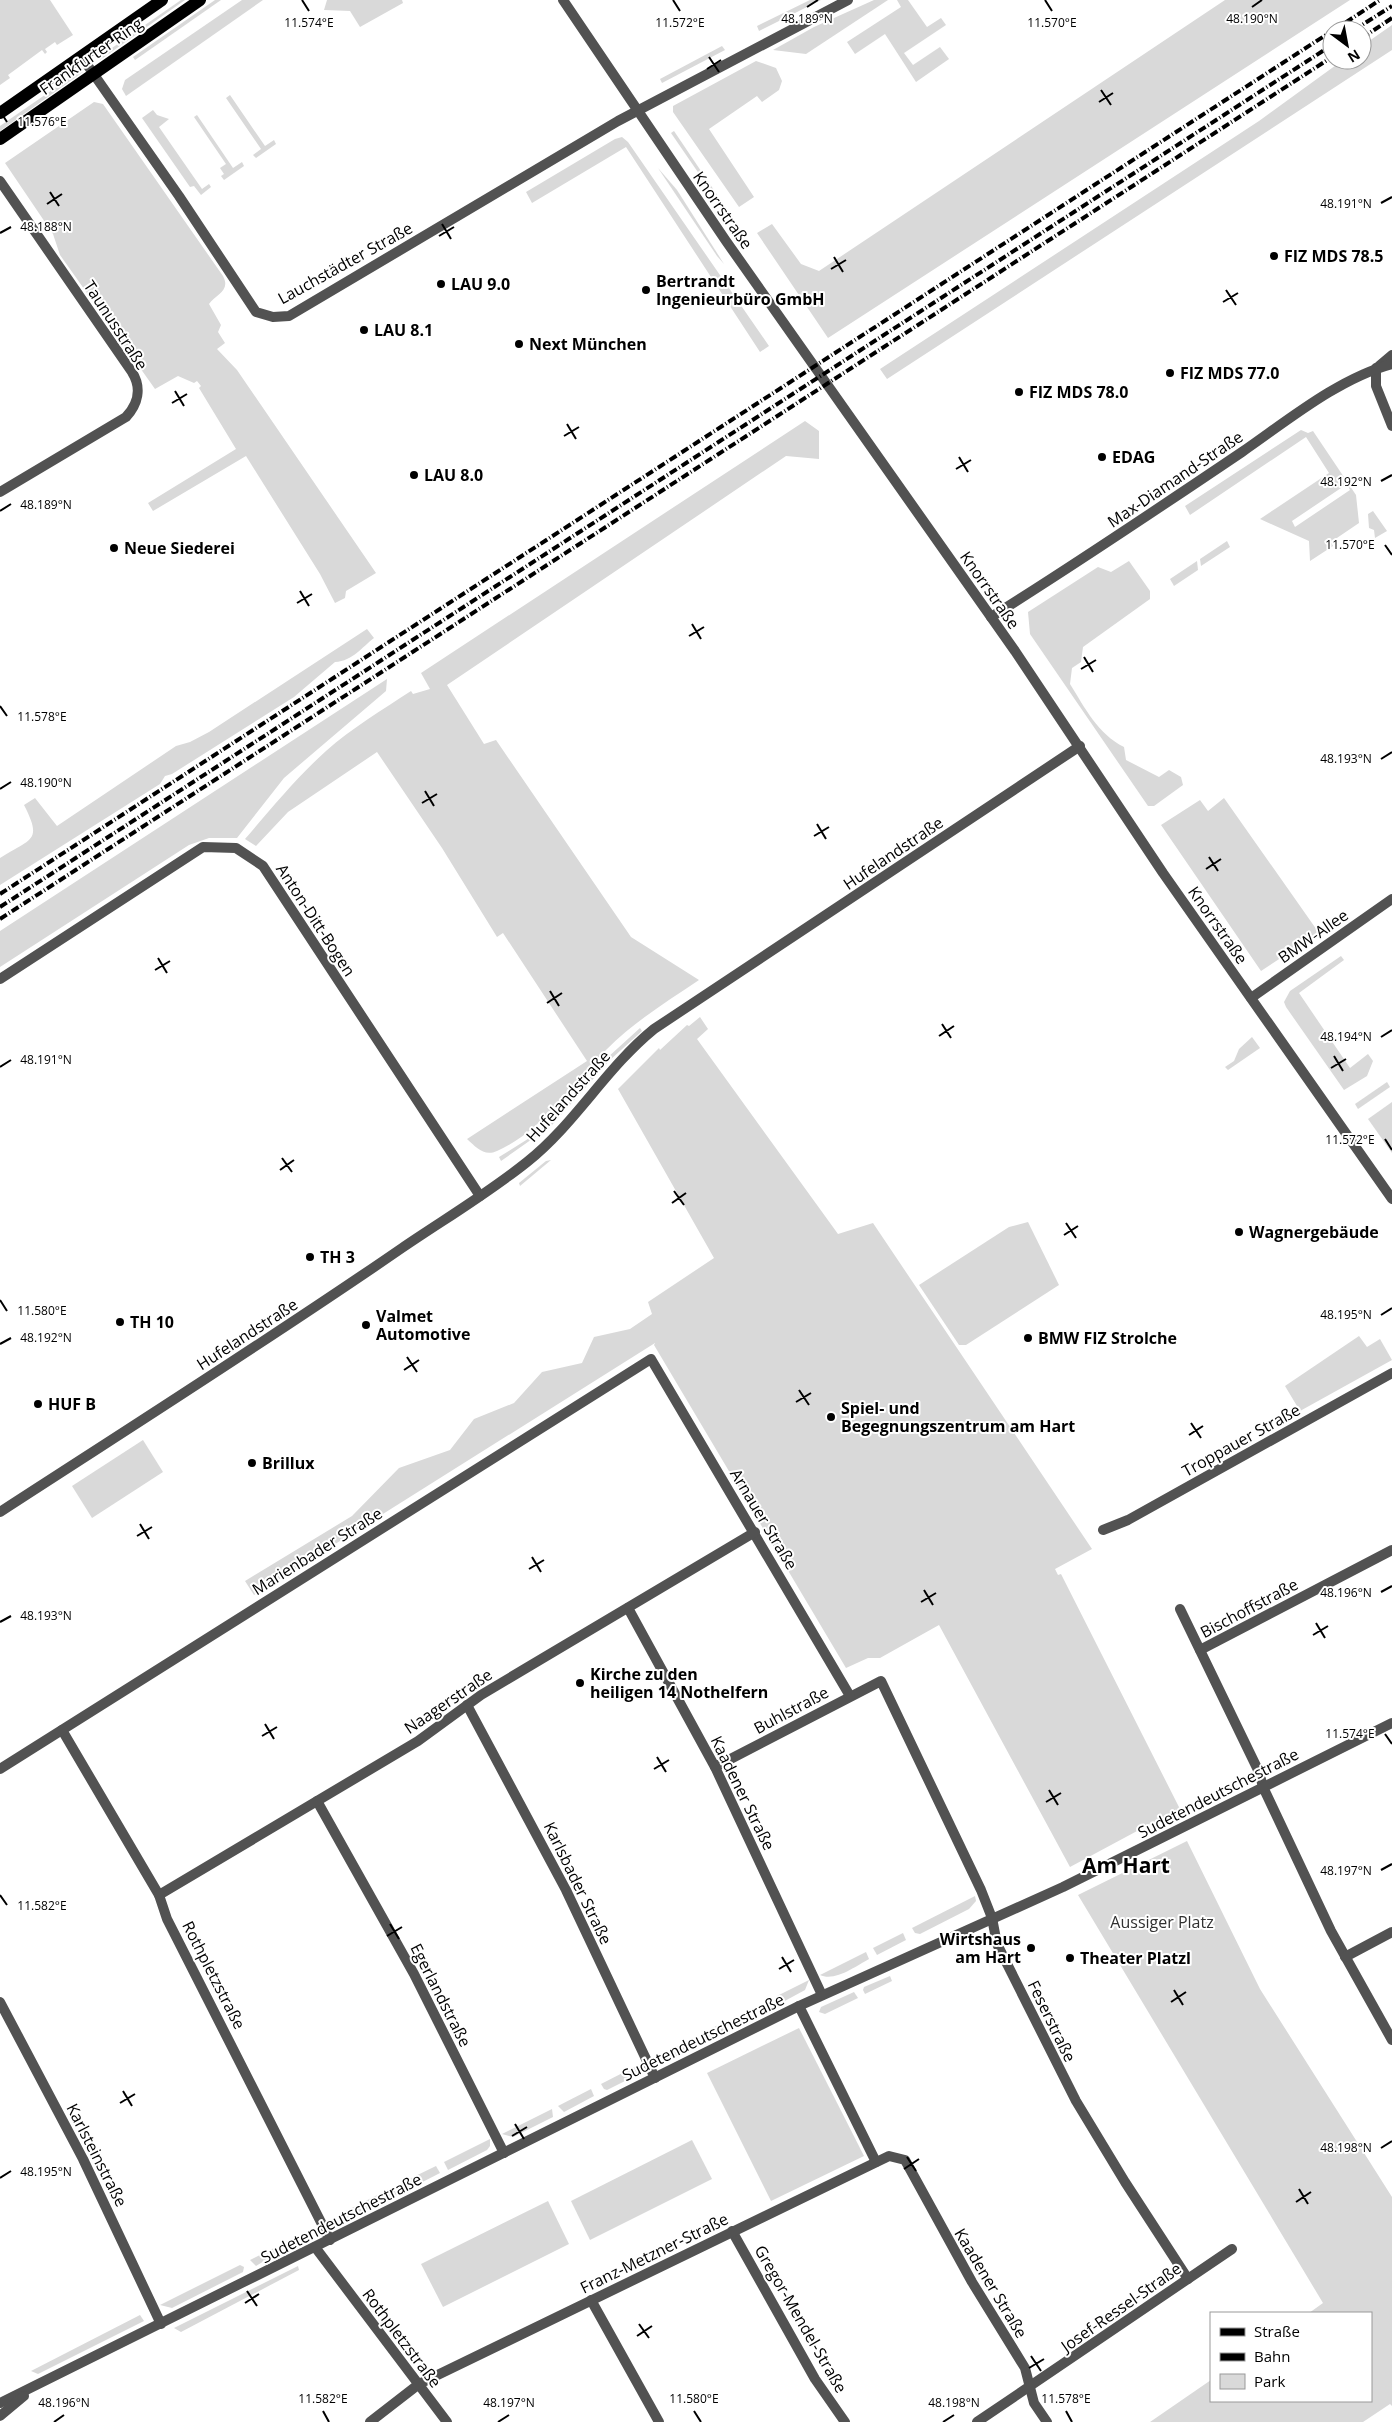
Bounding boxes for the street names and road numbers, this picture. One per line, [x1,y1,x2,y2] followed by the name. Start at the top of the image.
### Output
[35,12,147,100] street label: Frankfurter Ring
[688,167,758,253] street label: Knorrstraße
[274,217,416,309] street label: Lauchstädter Straße
[79,276,153,374] street label: Taunusstraße
[1103,426,1247,532] street label: Max-Diamand-Straße
[955,547,1025,633] street label: Knorrstraße
[839,811,947,895] street label: Hufelandstraße
[271,860,361,980] street label: Anton-Ditt-Bogen
[1183,882,1253,968] street label: Knorrstraße
[1274,904,1352,968] street label: BMW-Allee
[521,1045,615,1147] street label: Hufelandstraße
[192,1293,302,1375] street label: Hufelandstraße
[1178,1398,1304,1482] street label: Troppauer Straße
[725,1465,803,1573] street label: Arnauer Straße
[248,1502,386,1600] street label: Marienbader Straße
[1196,1573,1302,1643] street label: Bischoffstraße
[400,1663,496,1739] street label: Naagerstraße
[750,1681,832,1739] street label: Buhlstraße
[706,1732,780,1854] street label: Kaadener Straße
[1134,1743,1302,1843] street label: Sudetendeutschestraße
[539,1818,617,1948] street label: Karlsbader Straße
[177,1917,251,2033] street label: Rothpletzstraße
[405,1940,477,2050] street label: Egerlandstraße
[1023,1977,1081,2065] street label: Feserstraße
[618,1988,788,2086] street label: Sudetendeutschestraße
[62,2100,132,2210] street label: Karlsteinstraße
[257,2168,425,2268] street label: Sudetendeutschestraße
[576,2208,732,2298] street label: Franz-Metzner-Straße
[949,2224,1033,2342] street label: Kaadener Straße
[750,2241,852,2397] street label: Gregor-Mendel-Straße
[1055,2257,1186,2358] street label: Josef-Ressel-Straße
[357,2284,447,2392] street label: Rothpletzstraße

